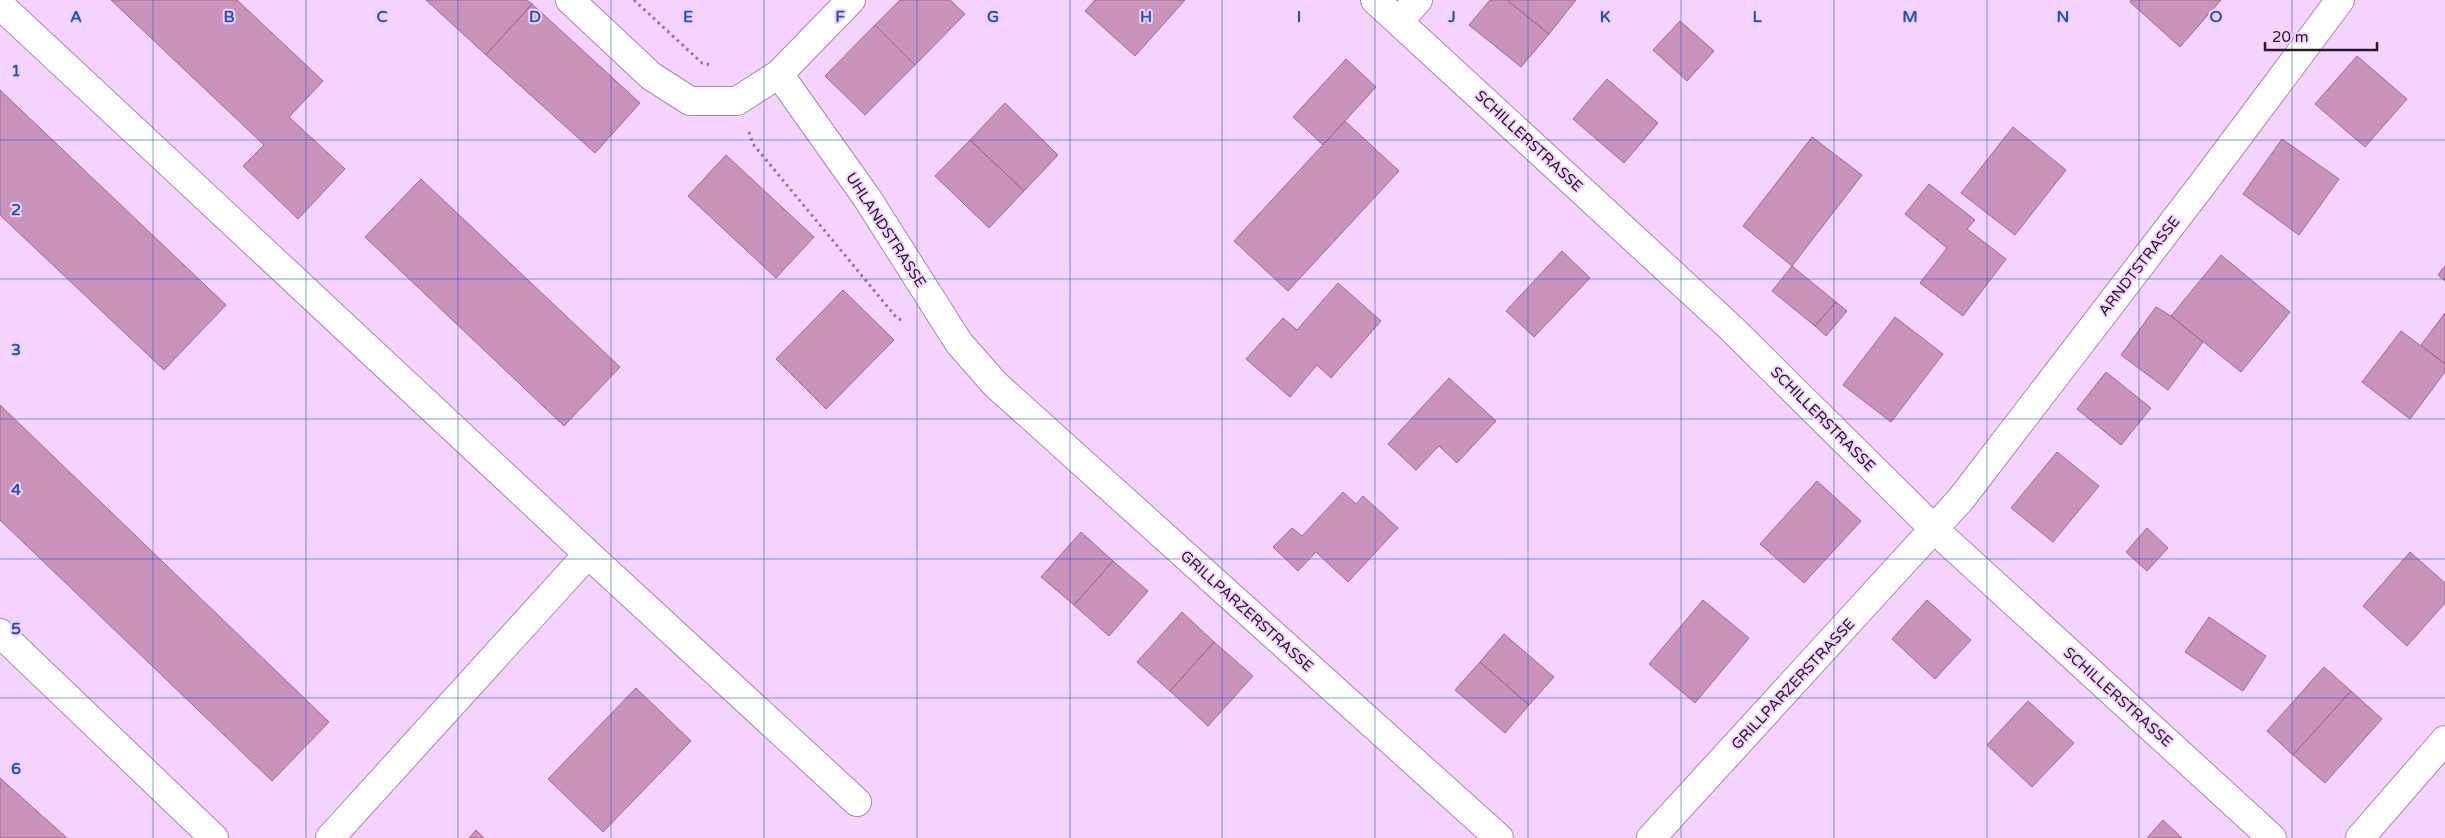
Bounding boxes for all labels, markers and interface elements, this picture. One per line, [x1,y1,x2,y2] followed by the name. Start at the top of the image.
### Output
[70,7,82,27] text: A
[223,7,235,27] text: B
[376,7,388,27] text: C
[529,7,541,27] text: D
[683,7,693,27] text: E
[835,7,845,27] text: F
[987,7,999,27] text: G
[1140,7,1152,27] text: H
[1297,7,1301,27] text: I
[1447,7,1456,27] text: J
[1600,7,1611,27] text: K
[1752,7,1762,27] text: L
[1902,7,1918,27] text: M
[2057,7,2069,27] text: N
[2210,7,2223,27] text: O
[2265,20,2378,52] scale bar
[2272,28,2309,46] text: 20 m
[11,61,21,81] text: 1
[1471,86,1587,196] street label: SCHILLERSTRASSE
[842,169,930,291] street label: UHLANDSTRASSE
[11,200,21,220] text: 2
[2094,213,2184,319] street label: ARNDTSTRASSE
[11,340,21,360] text: 3
[1767,363,1879,475] street label: SCHILLERSTRASSE
[11,480,21,500] text: 4
[1177,547,1317,675] street label: GRILLPARZERSTRASSE
[1728,615,1858,753] street label: GRILLPARZERSTRASSE
[11,619,21,639] text: 5
[2060,643,2176,751] street label: SCHILLERSTRASSE
[11,759,21,779] text: 6

